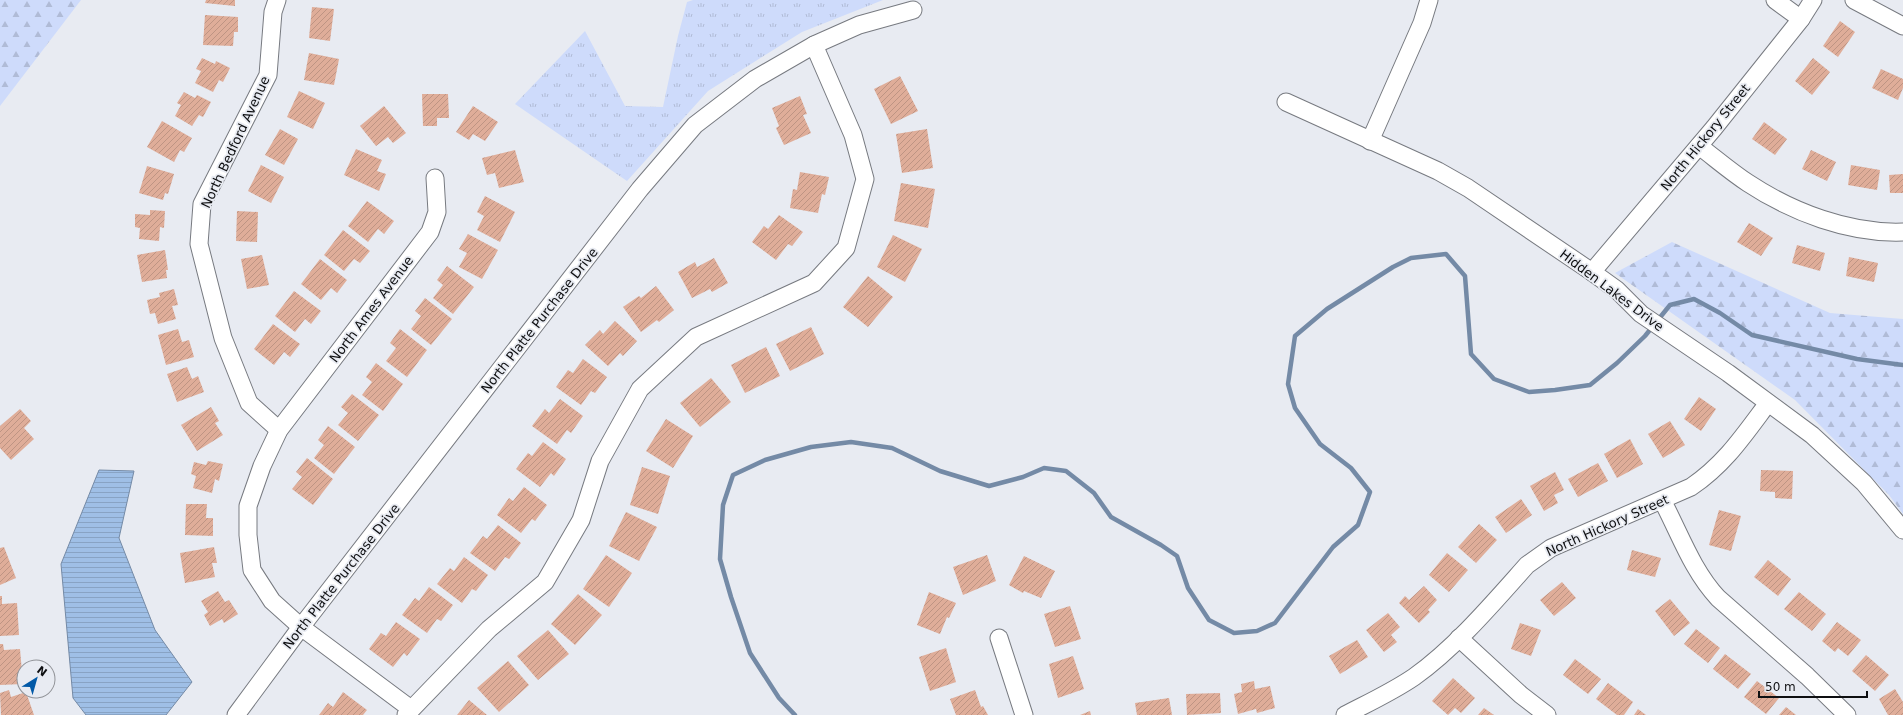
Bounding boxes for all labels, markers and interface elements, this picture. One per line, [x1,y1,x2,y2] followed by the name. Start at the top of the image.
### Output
[198,74,273,211] street label: North Bedford Avenue
[1658,81,1753,194] street label: North Hickory Street
[478,245,601,396] street label: North Platte Purchase Drive
[1557,246,1667,334] street label: Hidden Lakes Drive
[327,253,416,365] street label: North Ames Avenue
[1544,492,1671,559] street label: North Hickory Street
[280,501,403,652] street label: North Platte Purchase Drive
[16,659,56,699] north arrow
[34,663,49,679] text: N
[1759,673,1867,699] scale bar
[1765,680,1796,694] text: 50 m

